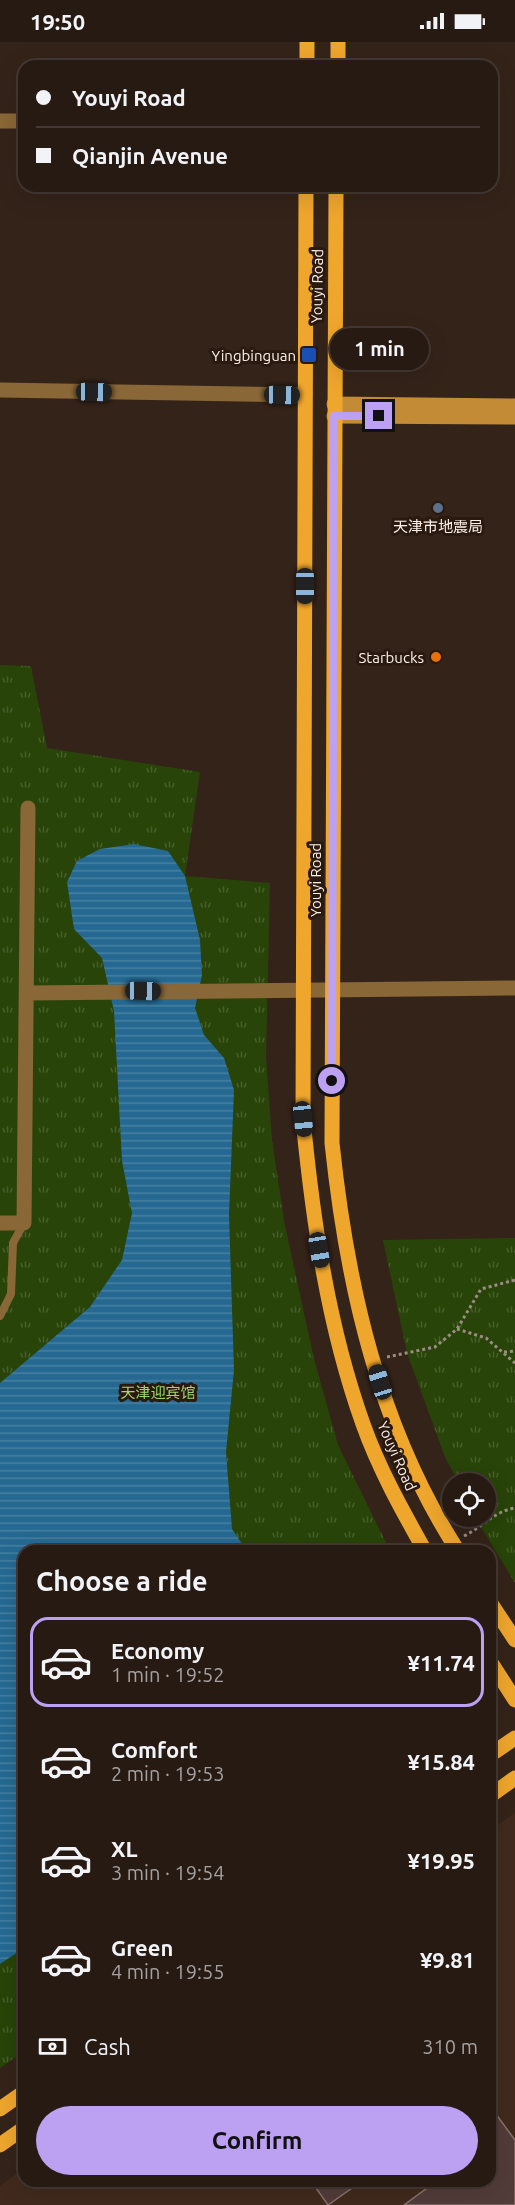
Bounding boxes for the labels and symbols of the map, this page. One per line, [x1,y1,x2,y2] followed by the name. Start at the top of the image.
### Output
[308,249,326,323] street label: Youyi Road
[330,329,428,371] callout: 1 min
[300,346,318,364] marker: Yingbinguan
[211,347,296,364] place label: Yingbinguan
[76,383,112,401] car
[264,386,300,404] car
[365,402,392,429] route end
[431,501,445,515] marker: 天津市地震局
[393,518,483,535] place label: 天津市地震局
[296,568,314,604] car
[358,649,424,666] place label: Starbucks
[429,650,443,664] marker: Starbucks
[307,843,324,917] street label: Youyi Road
[125,982,161,1000] car
[318,1067,345,1094] route start
[292,1100,314,1138] car
[307,1231,331,1269] car
[366,1362,394,1402] car
[120,1384,196,1401] park label: 天津迎宾馆
[374,1419,420,1493] street label: Youyi Road

